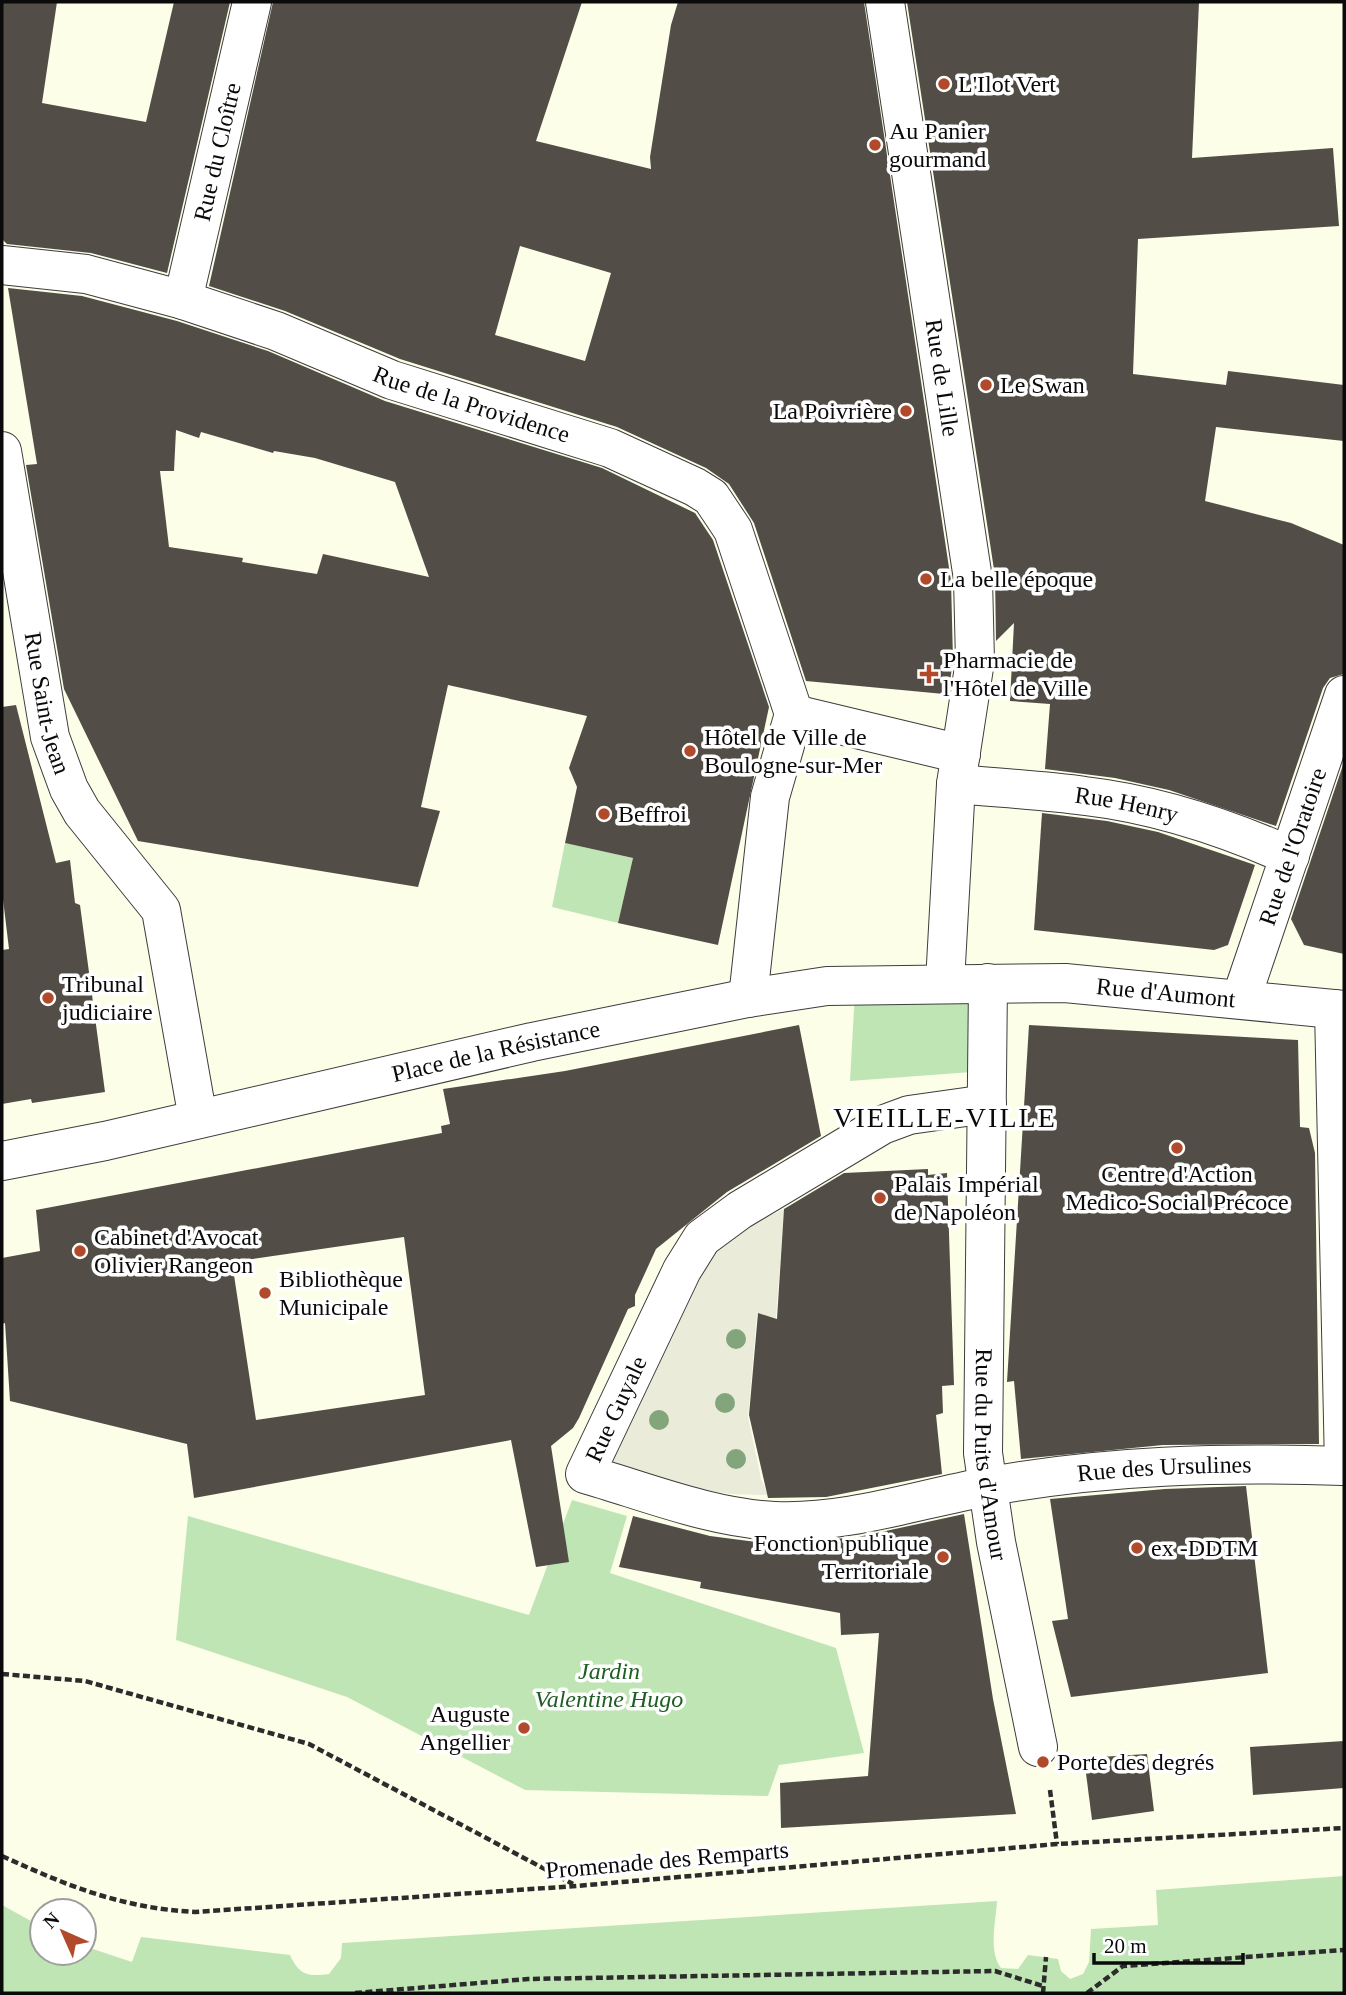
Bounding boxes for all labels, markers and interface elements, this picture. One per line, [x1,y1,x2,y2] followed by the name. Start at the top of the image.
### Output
[958,71,1056,97] place label: L'Ilot Vert
[936,76,952,92] marker: L'Ilot Vert
[189,80,246,224] street label: Rue du Cloître
[889,118,986,172] place label: Au Panier gourmand
[867,137,883,153] marker: Au Panier gourmand
[920,317,964,438] street label: Rue de Lille
[369,361,573,448] street label: Rue de la Providence
[1000,372,1085,398] place label: Le Swan
[978,377,994,393] marker: Le Swan
[773,398,892,424] place label: La Poivrière
[898,403,914,419] marker: La Poivrière
[940,566,1093,592] place label: La belle époque
[918,571,934,587] marker: La belle époque
[20,630,75,777] street label: Rue Saint-Jean
[943,647,1088,701] place label: Pharmacie de l'Hôtel de Ville
[921,666,937,682] marker: Pharmacie de l'Hôtel de Ville
[704,724,882,778] place label: Hôtel de Ville de Boulogne-sur-Mer
[682,743,698,759] marker: Hôtel de Ville de Boulogne-sur-Mer
[1254,765,1331,929] street label: Rue de l'Oratoire
[1073,782,1181,827] street label: Rue Henry
[618,801,687,827] place label: Beffroi
[596,806,612,822] marker: Beffroi
[61,971,153,1025] place label: Tribunal judiciaire
[1095,973,1237,1012] street label: Rue d'Aumont
[40,990,56,1006] marker: Tribunal judiciaire
[389,1015,602,1087] street label: Place de la Résistance
[833,1102,1057,1133] district label: VIEILLE-VILLE
[1169,1140,1185,1156] marker: Centre d'Action Medico-Social Précoce
[1065,1161,1289,1215] place label: Centre d'Action Medico-Social Précoce
[894,1171,1039,1225] place label: Palais Impérial de Napoléon
[872,1190,888,1206] marker: Palais Impérial de Napoléon
[94,1224,259,1278] place label: Cabinet d'Avocat Olivier Rangeon
[72,1243,88,1259] marker: Cabinet d'Avocat Olivier Rangeon
[279,1266,403,1320] place label: Bibliothèque Municipale
[257,1285,273,1301] marker: Bibliothèque Municipale
[970,1348,1012,1563] street label: Rue du Puits d'Amour
[580,1352,652,1466] street label: Rue Guyale
[1076,1451,1252,1487] street label: Rue des Ursulines
[754,1530,929,1584] place label: Fonction publique Territoriale
[1151,1535,1258,1561] place label: ex -DDTM
[1129,1540,1145,1556] marker: ex -DDTM
[935,1549,951,1565] marker: Fonction publique Territoriale
[535,1658,683,1712] park label: Jardin Valentine Hugo
[419,1701,510,1755] place label: Auguste Angellier
[516,1720,532,1736] marker: Auguste Angellier
[1057,1749,1214,1775] place label: Porte des degrés
[1035,1754,1051,1770] marker: Porte des degrés
[544,1836,790,1884] street label: Promenade des Remparts
[28,1897,98,1967] north arrow
[39,1908,64,1933] text: N
[1094,1922,1243,1966] scale bar
[1104,1934,1147,1958] text: 20 m

